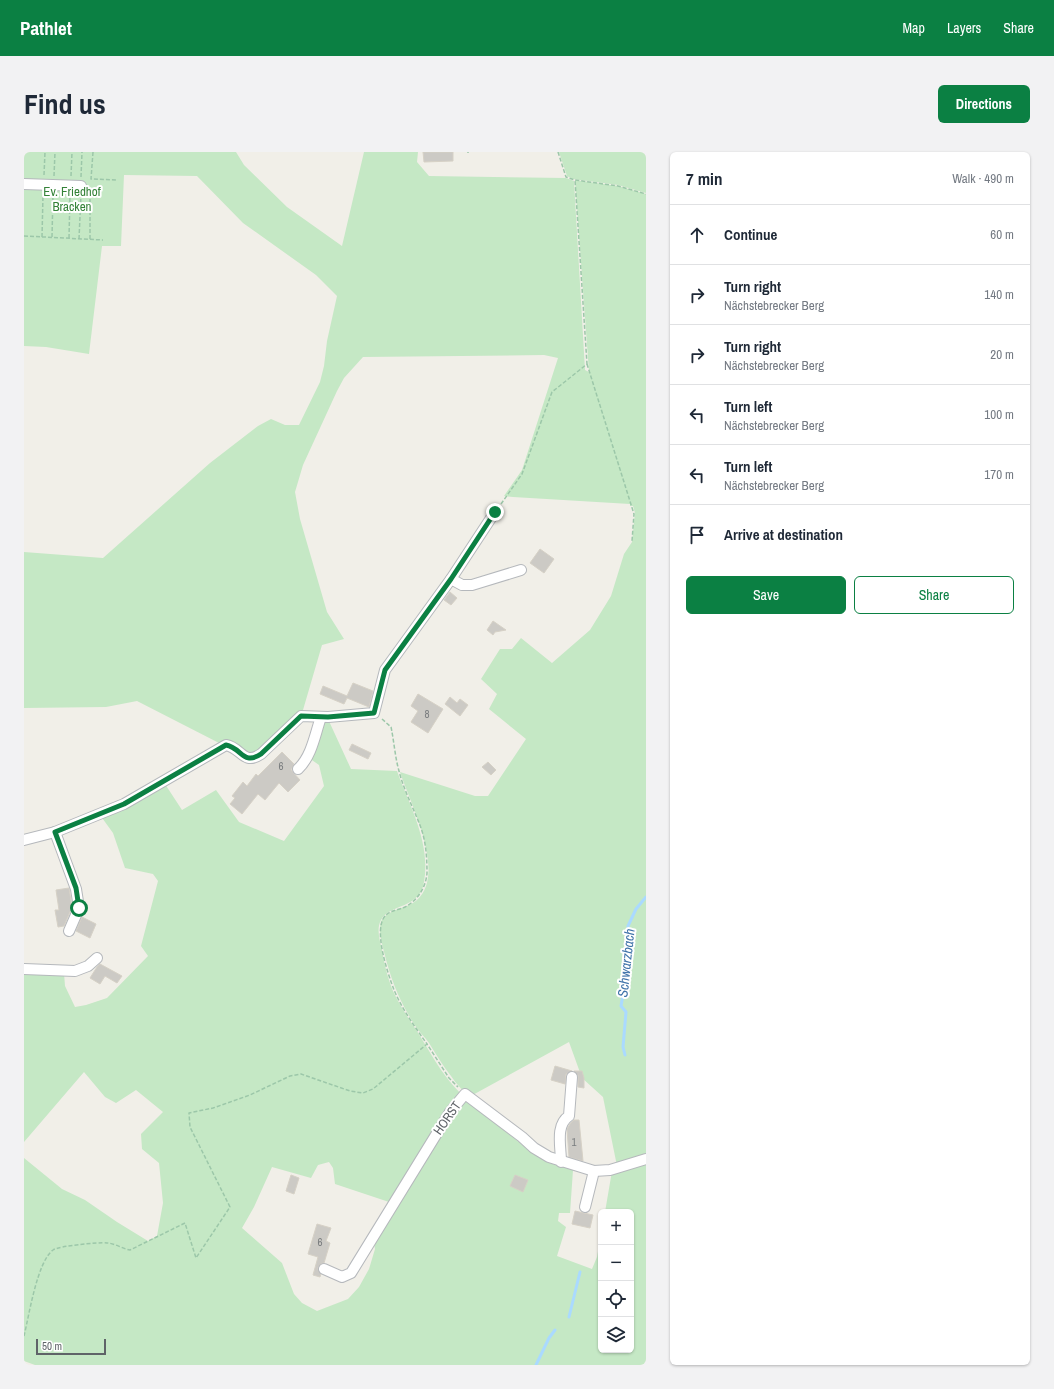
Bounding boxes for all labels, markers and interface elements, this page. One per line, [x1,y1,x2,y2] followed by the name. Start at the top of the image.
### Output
[20,15,72,41] text: Pathlet
[903,19,925,37] text: Map
[947,19,981,37] text: Layers
[1003,19,1034,37] text: Share
[24,85,106,123] text: Find us
[938,85,1030,123] button: Directions
[686,167,722,190] text: 7 min
[952,170,1014,187] text: Walk · 490 m
[43,183,101,215] park label: Ev. Friedhof Bracken
[686,224,708,246] icon: ahead
[724,224,777,245] text: Continue
[990,226,1014,243] text: 60 m
[724,276,781,297] text: Turn right
[686,284,708,306] icon: right
[984,286,1014,303] text: 140 m
[724,297,824,314] text: Nächstebrecker Berg
[724,336,781,357] text: Turn right
[686,344,708,366] icon: right
[990,346,1014,363] text: 20 m
[724,357,824,374] text: Nächstebrecker Berg
[724,396,772,417] text: Turn left
[686,404,708,426] icon: left
[984,406,1014,423] text: 100 m
[724,417,824,434] text: Nächstebrecker Berg
[724,456,772,477] text: Turn left
[686,464,708,486] icon: left
[984,466,1014,483] text: 170 m
[724,477,824,494] text: Nächstebrecker Berg
[486,503,504,521] route end
[686,524,708,546] icon: arrive
[724,524,843,545] text: Arrive at destination
[686,576,846,614] button: Save
[854,576,1014,614] button: Share
[424,707,430,721] house number: 8
[278,759,284,773] house number: 6
[70,899,88,917] route start
[613,928,639,998] water label: Schwarzbach
[429,1097,465,1138] street label: HORST
[571,1135,577,1149] house number: 1
[598,1209,634,1353] map controls
[598,1209,634,1245] button: +
[317,1235,323,1249] house number: 6
[598,1245,634,1281] button: −
[598,1281,634,1317] button: locate
[598,1317,634,1353] button: layers
[36,1337,106,1356] scale bar
[42,1339,62,1353] text: 50 m

